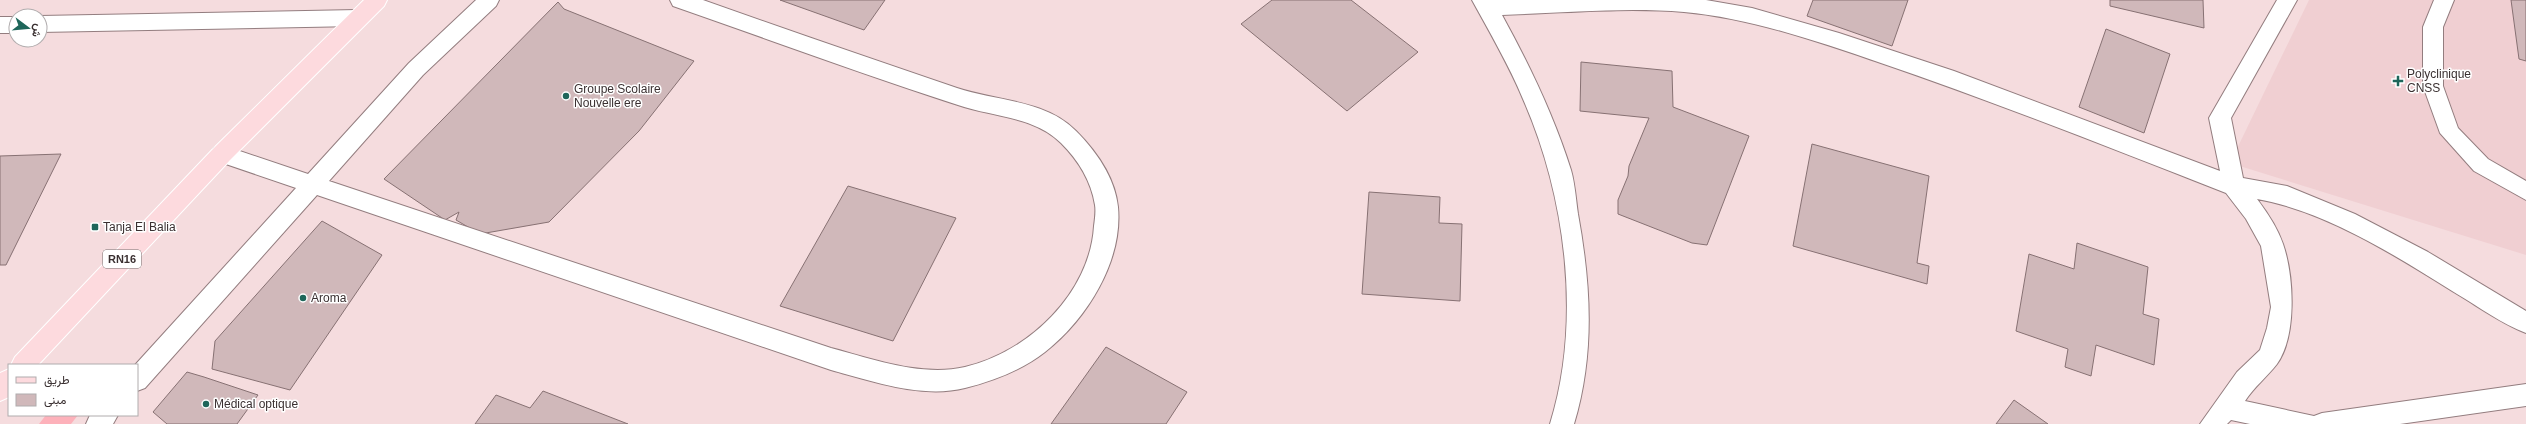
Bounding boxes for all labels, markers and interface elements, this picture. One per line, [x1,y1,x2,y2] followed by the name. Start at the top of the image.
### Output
[8,8,48,48] north arrow
[29,22,45,39] text: ش
[2407,67,2471,95] place label: Polyclinique CNSS
[2392,75,2404,87] marker: Polyclinique CNSS
[574,82,661,110] place label: Groupe Scolaire Nouvelle ere
[561,91,571,101] marker: Groupe Scolaire Nouvelle ere
[103,220,176,234] place label: Tanja El Balia
[90,222,100,232] marker: Tanja El Balia
[103,250,141,268] road number: RN16
[311,291,347,305] place label: Aroma
[298,293,308,303] marker: Aroma
[8,364,138,416] legend
[44,373,70,388] text: طريق
[44,393,66,408] text: مبنى
[214,397,298,411] place label: Médical optique
[201,399,211,409] marker: Médical optique

